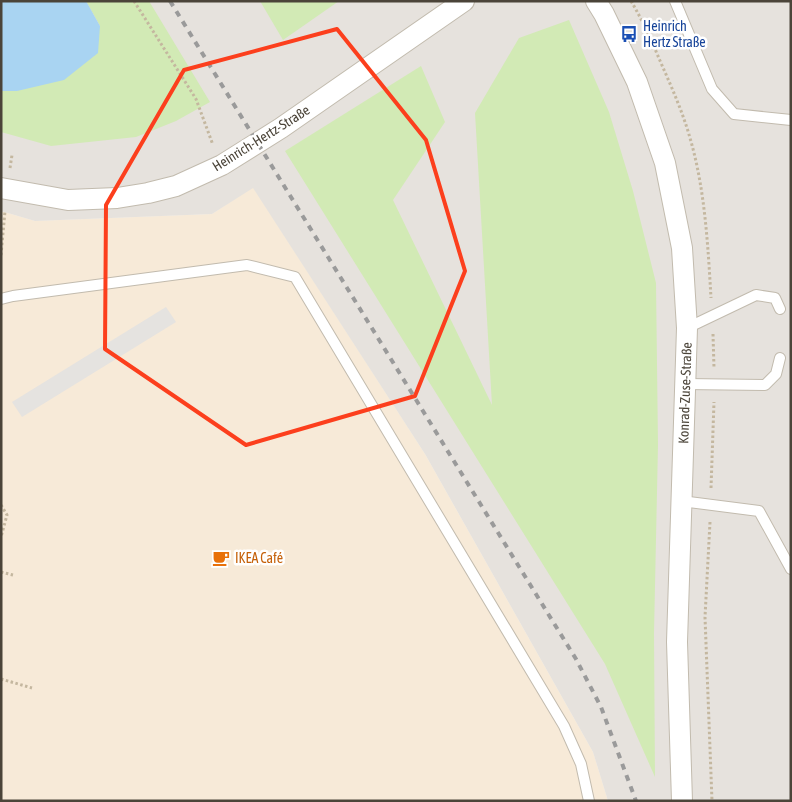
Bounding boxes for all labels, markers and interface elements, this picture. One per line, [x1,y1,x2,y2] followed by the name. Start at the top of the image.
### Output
[643,18,706,50] place label: Heinrich Hertz Straße
[619,24,639,44] bus stop icon: Heinrich Hertz Straße
[209,102,313,174] street label: Heinrich-Hertz-Straße
[675,342,695,444] street label: Konrad-Zuse-Straße
[211,548,231,568] cafe icon: IKEA Café
[235,550,283,566] place label: IKEA Café

